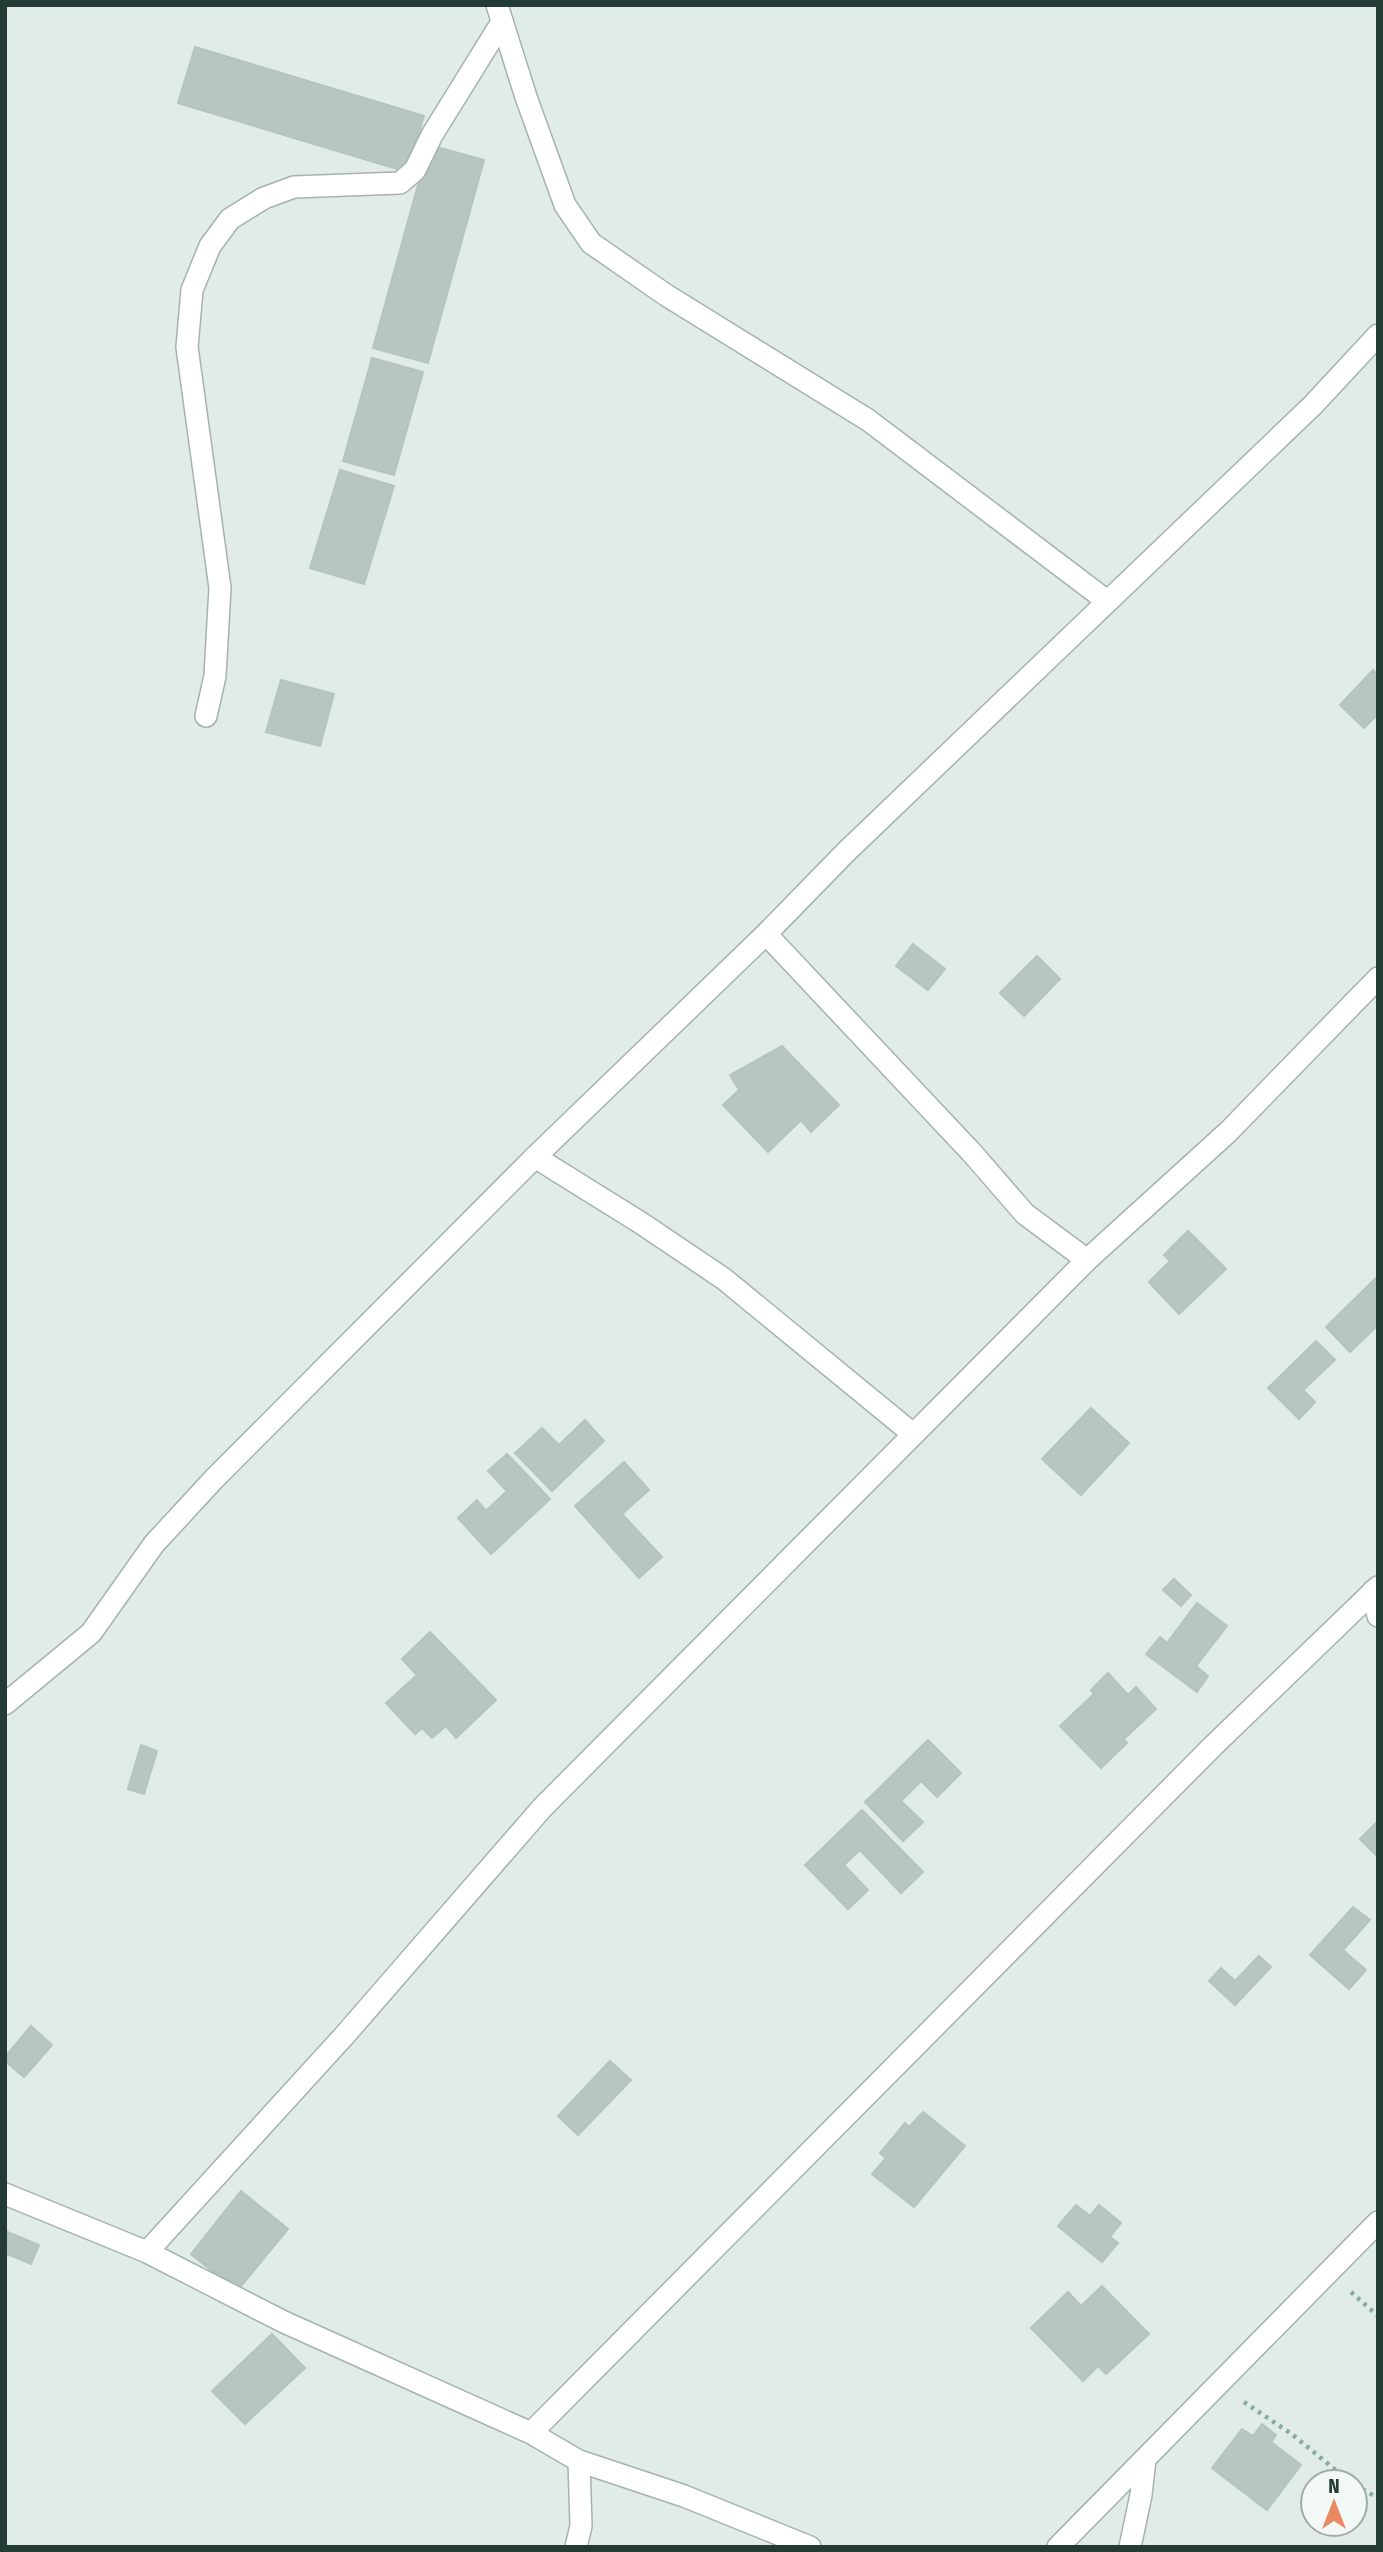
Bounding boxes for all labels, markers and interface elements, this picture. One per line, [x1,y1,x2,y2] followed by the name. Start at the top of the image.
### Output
[1299,2468,1369,2538] north arrow
[1328,2475,1340,2498] text: N

